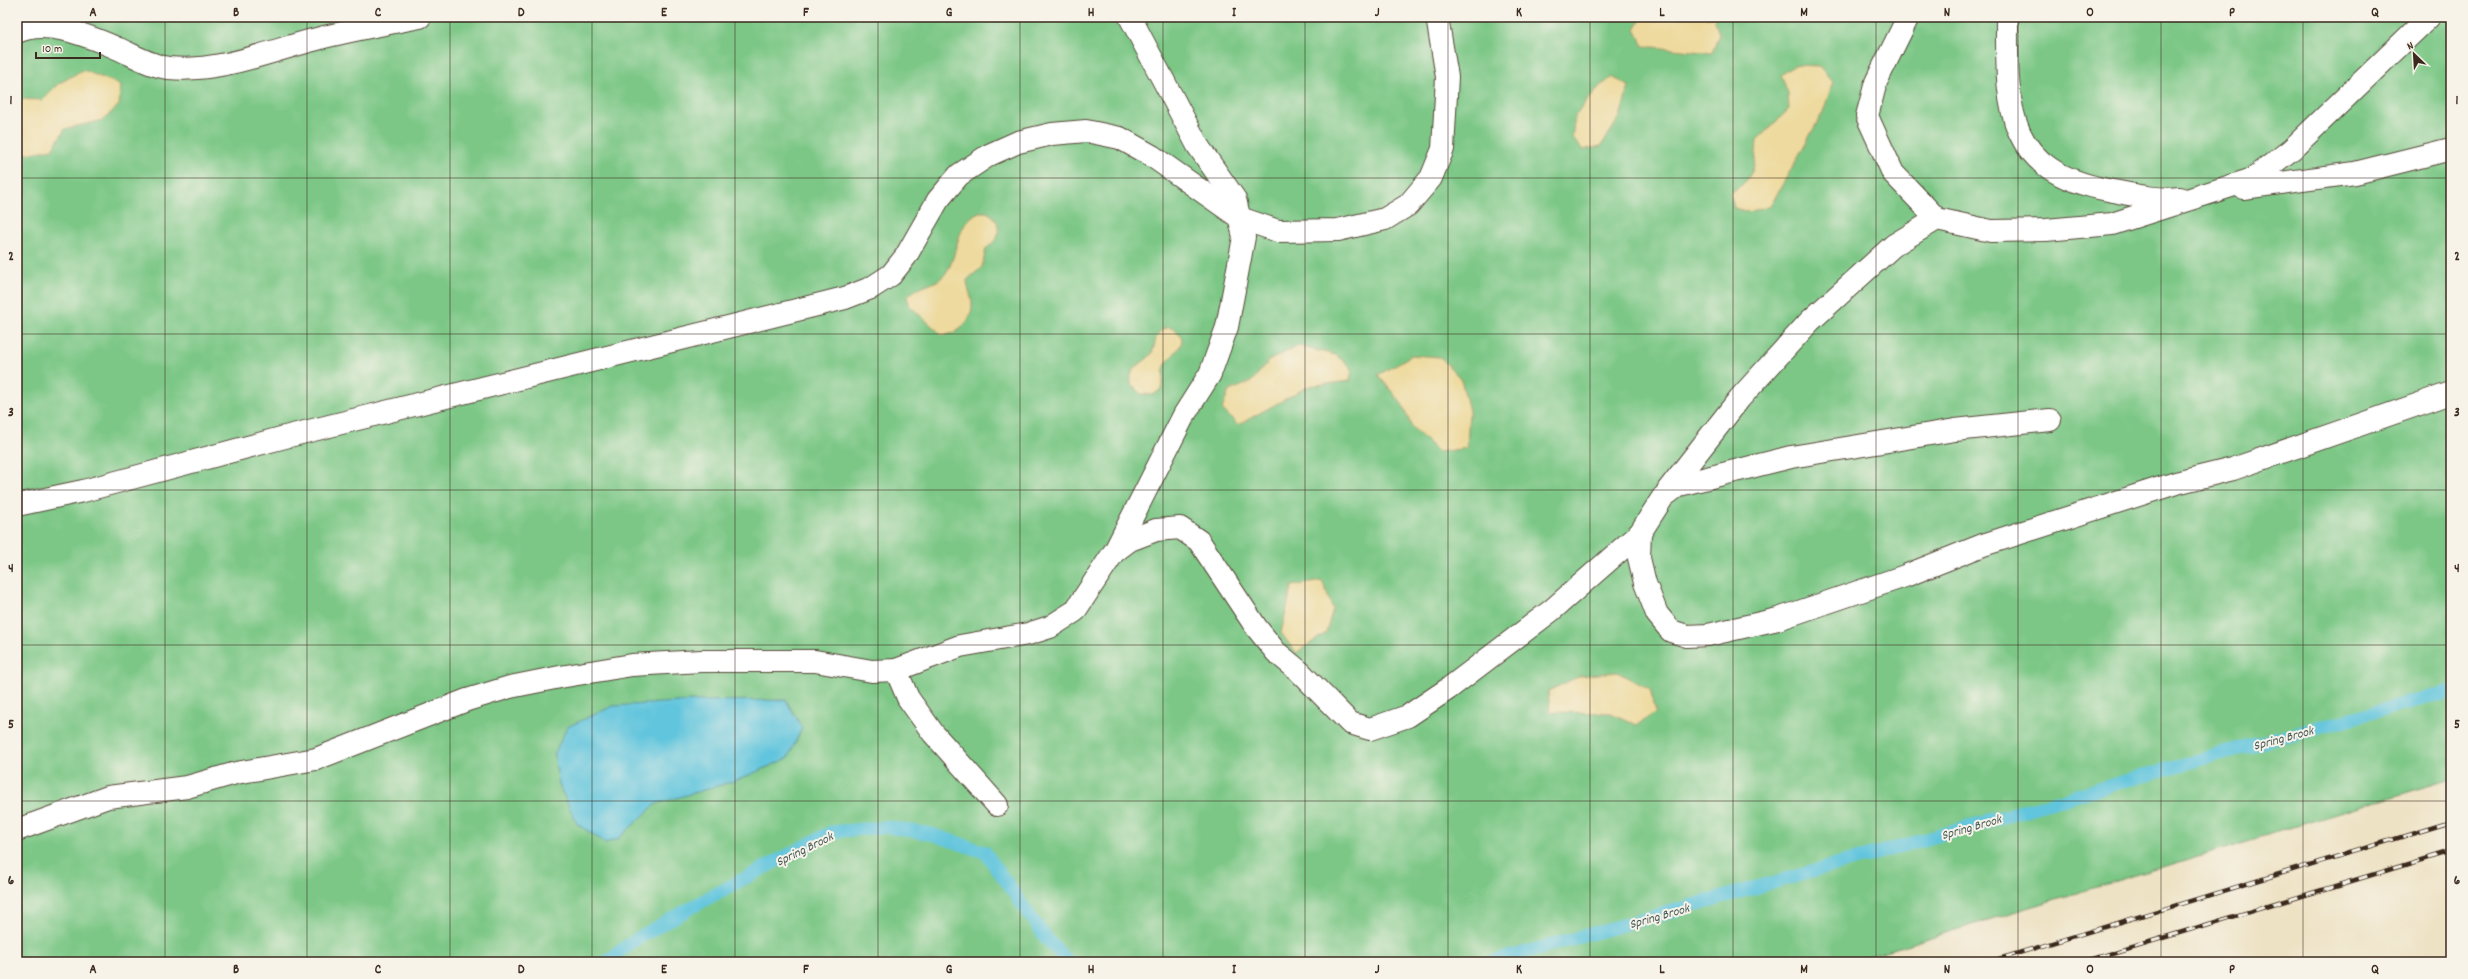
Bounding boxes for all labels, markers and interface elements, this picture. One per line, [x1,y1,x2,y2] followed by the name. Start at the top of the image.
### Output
[89,4,97,23] text: A
[233,4,239,23] text: B
[375,4,382,23] text: C
[518,4,525,23] text: D
[661,4,668,23] text: E
[803,4,809,23] text: F
[946,4,953,23] text: G
[1088,4,1095,23] text: H
[1232,4,1237,23] text: I
[1375,4,1380,23] text: J
[1516,4,1522,23] text: K
[1659,4,1665,23] text: L
[1800,4,1808,23] text: M
[1944,4,1950,23] text: N
[2086,4,2094,23] text: O
[2229,4,2235,23] text: P
[2371,4,2379,23] text: Q
[36,34,100,60] scale bar
[2394,34,2434,74] north arrow
[2405,38,2417,55] text: N
[42,41,62,58] text: 10 m
[10,92,13,111] text: 1
[2456,92,2459,111] text: 1
[8,248,14,267] text: 2
[2454,248,2460,267] text: 2
[8,404,14,423] text: 3
[2454,404,2460,423] text: 3
[8,560,14,579] text: 4
[2454,560,2460,579] text: 4
[8,716,14,735] text: 5
[2454,716,2460,735] text: 5
[2251,722,2317,757] water label: Spring Brook
[1940,810,2005,846] water label: Spring Brook
[773,828,838,872] water label: Spring Brook
[8,872,15,891] text: 6
[2454,872,2461,891] text: 6
[1628,899,1693,935] water label: Spring Brook
[89,961,97,979] text: A
[233,961,239,979] text: B
[375,961,382,979] text: C
[518,961,525,979] text: D
[661,961,668,979] text: E
[803,961,809,979] text: F
[946,961,953,979] text: G
[1088,961,1095,979] text: H
[1232,961,1237,979] text: I
[1375,961,1380,979] text: J
[1516,961,1522,979] text: K
[1659,961,1665,979] text: L
[1800,961,1808,979] text: M
[1944,961,1950,979] text: N
[2086,961,2094,979] text: O
[2229,961,2235,979] text: P
[2371,961,2379,979] text: Q

